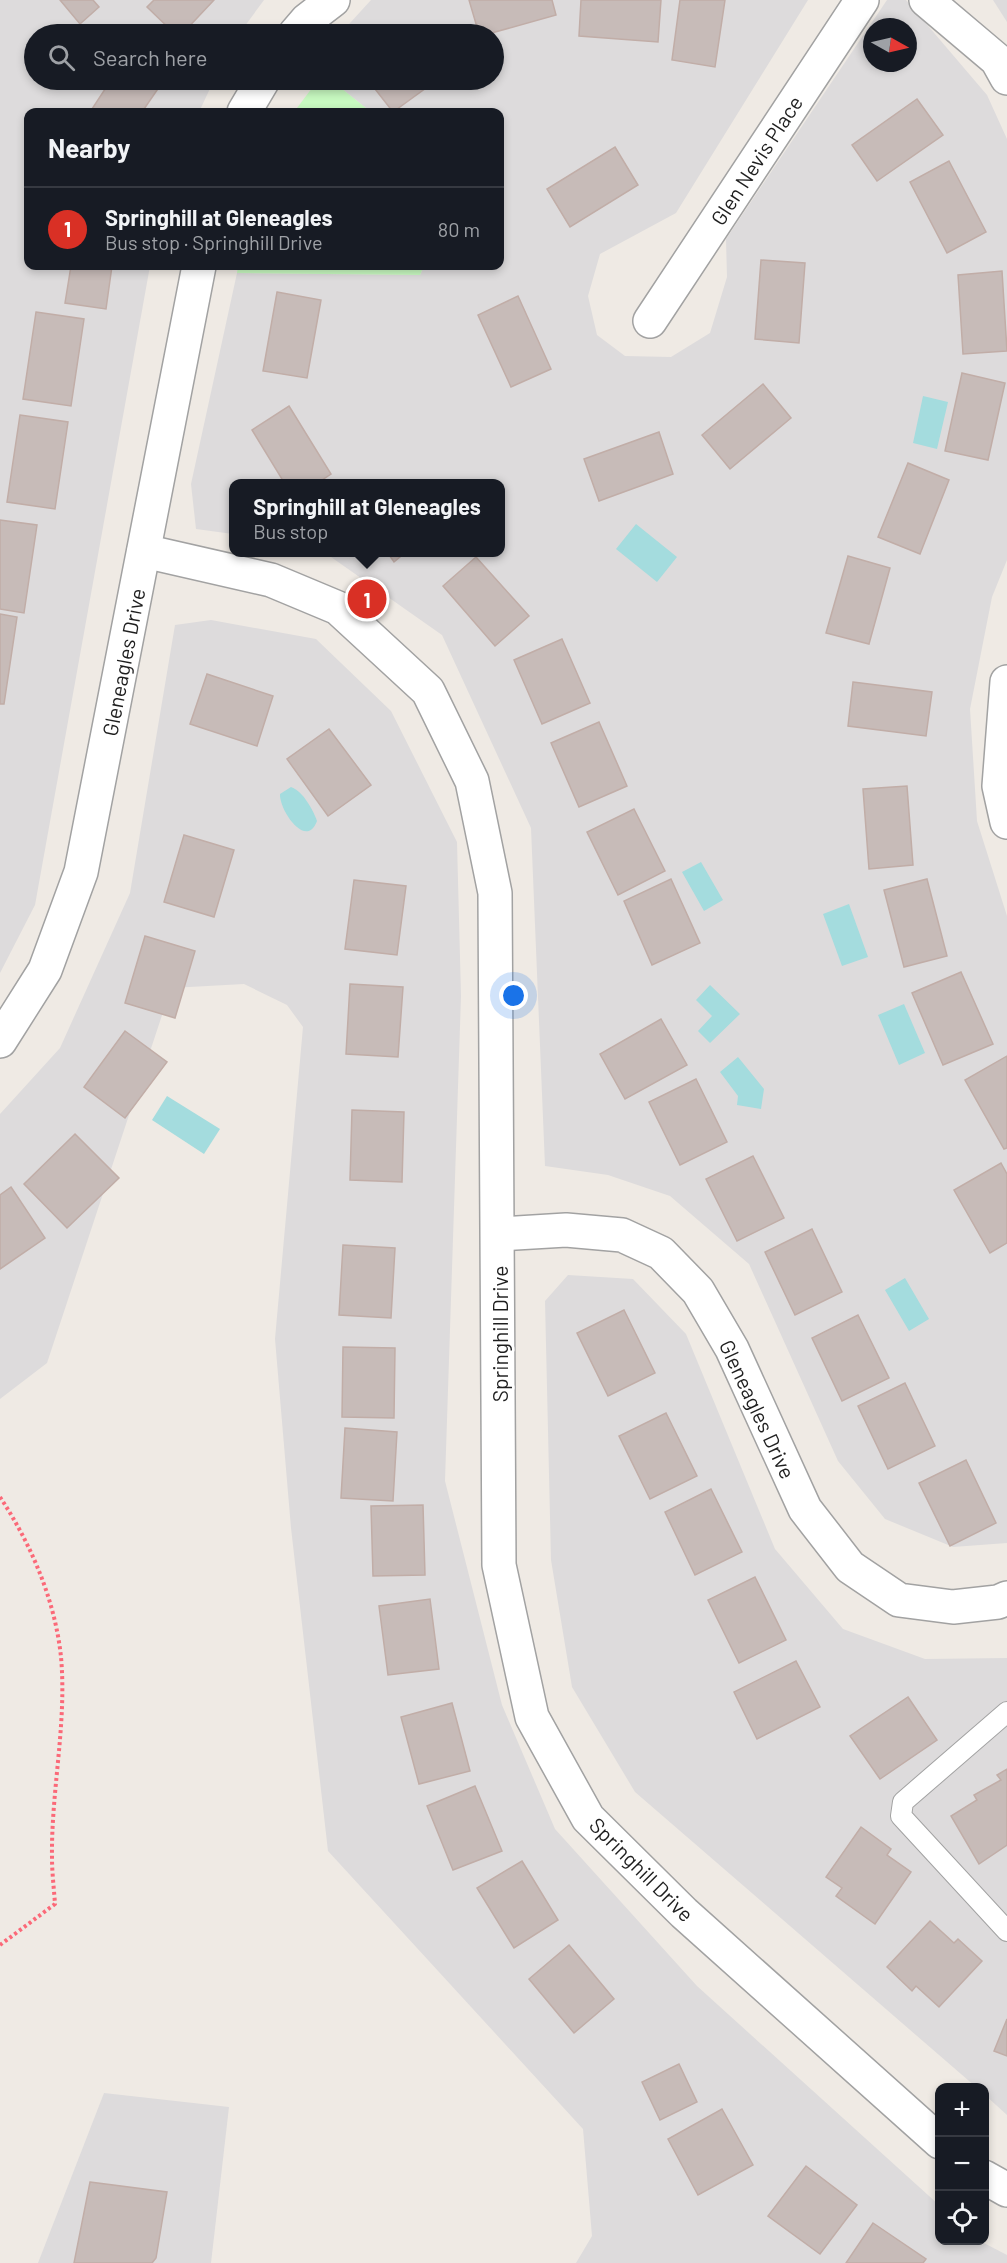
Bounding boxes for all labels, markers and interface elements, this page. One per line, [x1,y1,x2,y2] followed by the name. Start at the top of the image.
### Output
[863,18,917,72] north arrow
[24,24,504,90] search box
[45,41,78,74] icon: search
[93,44,207,70] text: Search here
[705,91,807,229] street label: Glen Nevis Place
[48,132,130,163] text: Nearby
[105,204,333,230] text: Springhill at Gleneagles
[64,217,71,241] text: 1
[438,217,480,241] text: 80 m
[105,230,323,254] text: Bus stop · Springhill Drive
[229,479,505,557] popup
[253,493,481,519] text: Springhill at Gleneagles
[253,519,328,543] text: Bus stop
[348,576,386,622] pin: 1
[96,586,150,738] street label: Gleneagles Drive
[499,981,528,1010] your location
[487,1266,512,1402] street label: Springhill Drive
[715,1336,801,1482] street label: Gleneagles Drive
[585,1812,699,1926] street label: Springhill Drive
[935,2083,989,2245] map controls
[935,2083,989,2137] button: +
[935,2137,989,2191] button: −
[935,2191,989,2245] button: locate

